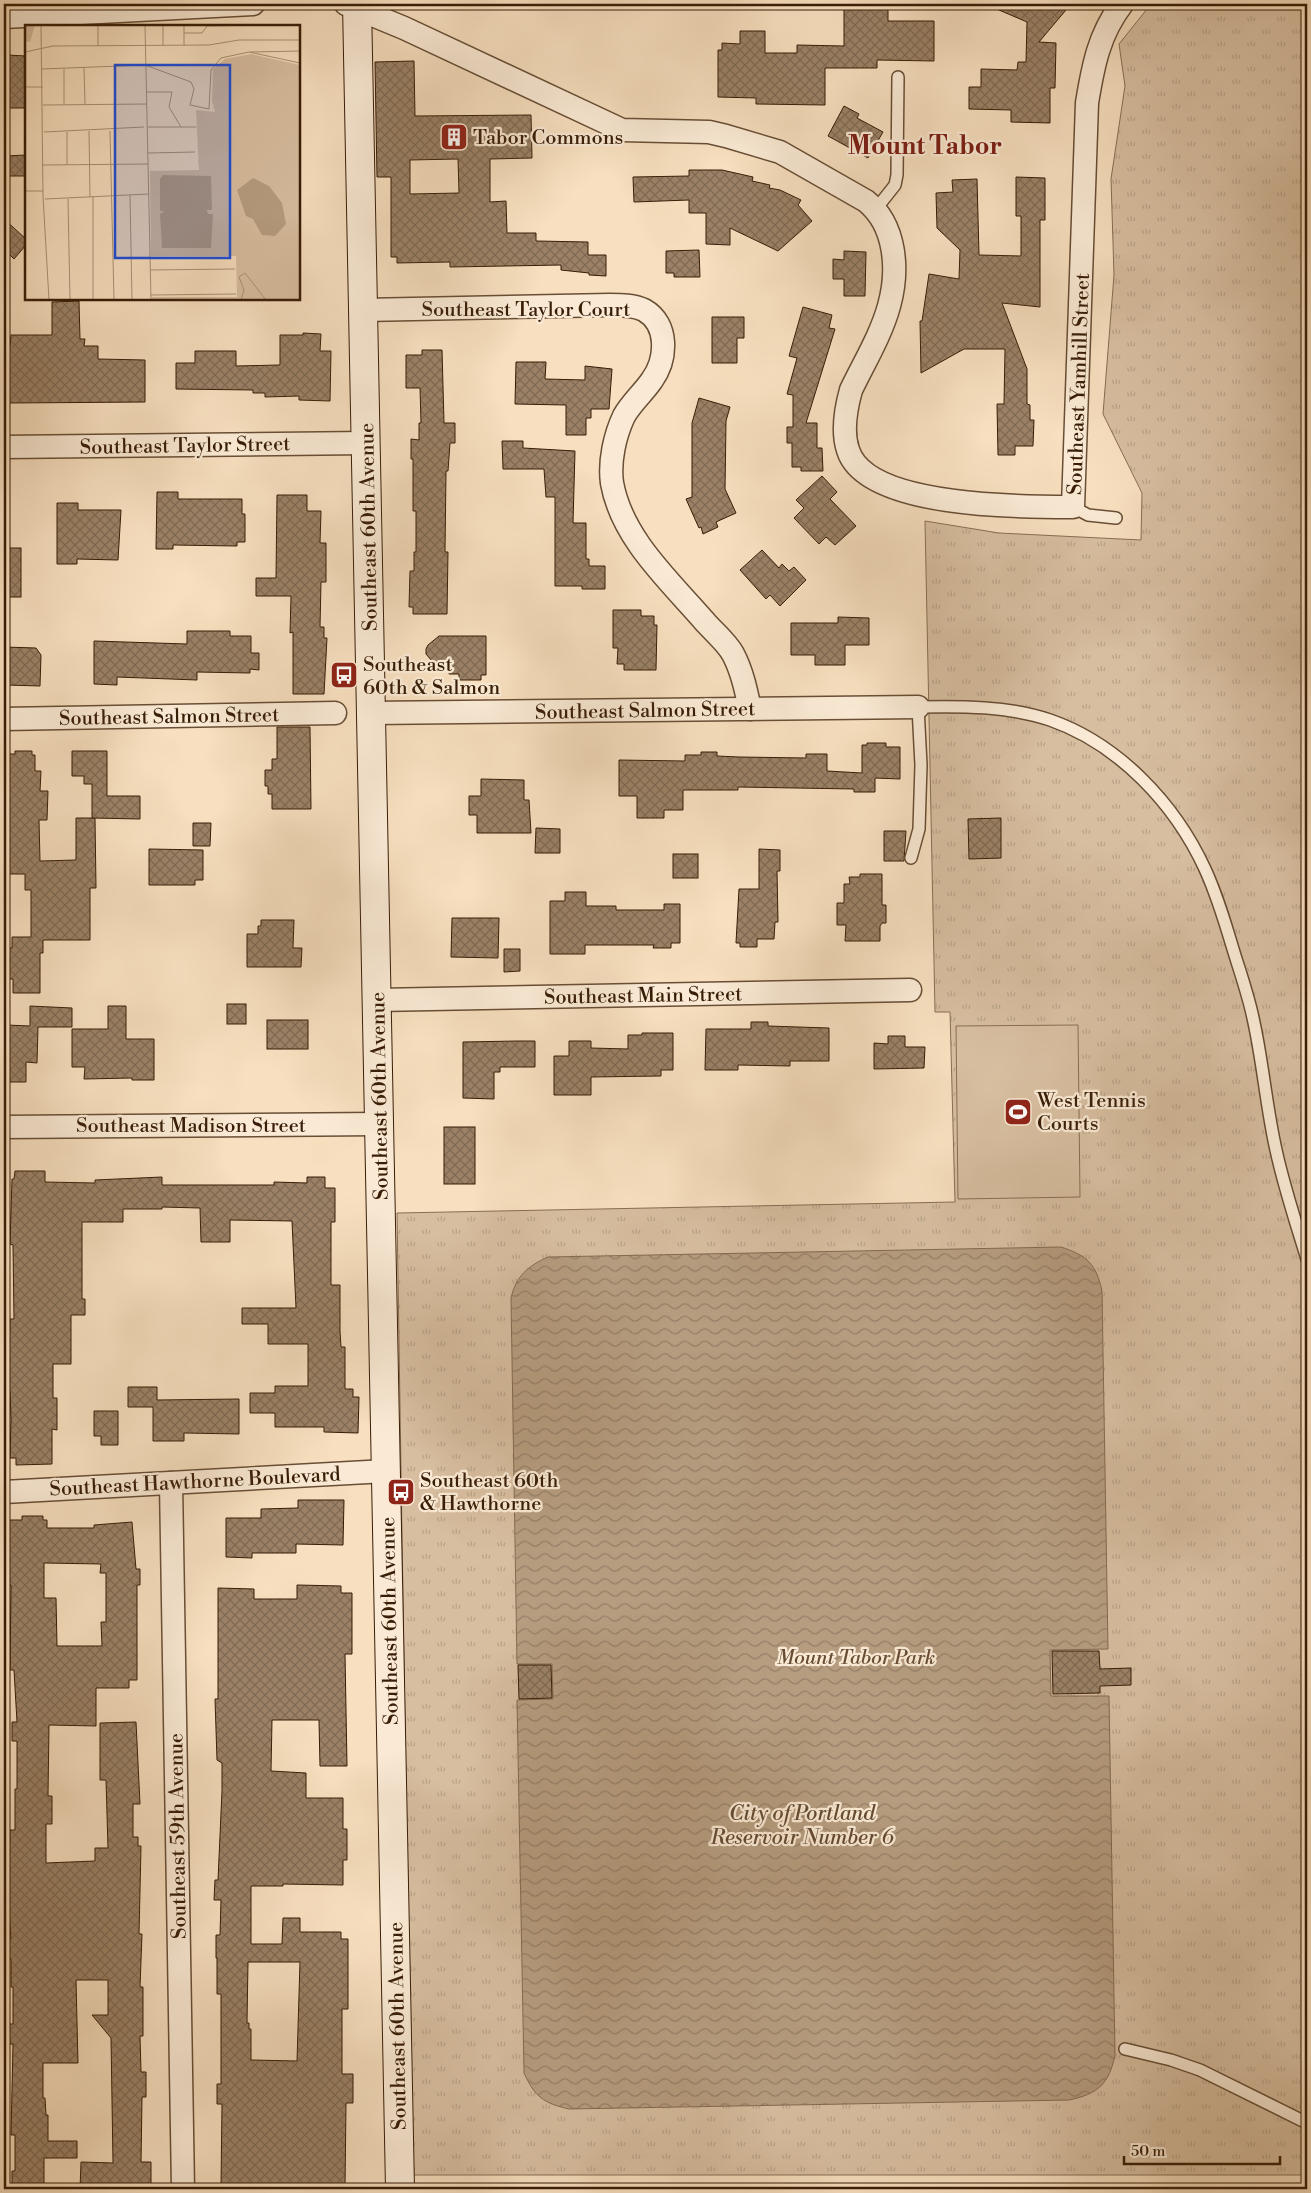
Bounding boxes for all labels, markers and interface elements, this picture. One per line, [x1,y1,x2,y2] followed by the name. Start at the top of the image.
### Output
[25,25,300,300] inset map
[439,122,469,152] building icon: Tabor Commons
[473,126,623,151] place label: Tabor Commons
[848,131,1002,162] district label: Mount Tabor
[1063,273,1096,496] street label: Southeast Yamhill Street
[422,298,630,323] street label: Southeast Taylor Court
[355,423,384,631] street label: Southeast 60th Avenue
[80,432,290,461] street label: Southeast Taylor Street
[363,653,500,701] place label: Southeast 60th & Salmon
[329,660,359,690] bus stop icon: Southeast 60th & Salmon
[535,697,755,726] street label: Southeast Salmon Street
[59,703,279,732] street label: Southeast Salmon Street
[544,982,742,1011] street label: Southeast Main Street
[366,992,395,1200] street label: Southeast 60th Avenue
[1036,1089,1146,1137] place label: West Tennis Courts
[1003,1097,1033,1127] sports icon: West Tennis Courts
[76,1114,306,1139] street label: Southeast Madison Street
[49,1462,342,1503] street label: Southeast Hawthorne Boulevard
[420,1469,558,1517] place label: Southeast 60th & Hawthorne
[386,1477,416,1507] bus stop icon: Southeast 60th & Hawthorne
[376,1517,405,1725] street label: Southeast 60th Avenue
[777,1646,935,1671] park label: Mount Tabor Park
[164,1733,193,1939] street label: Southeast 59th Avenue
[709,1801,894,1851] water label: City of Portland Reservoir Number 6
[384,1922,413,2130] street label: Southeast 60th Avenue
[1124,2133,1280,2165] scale bar
[1131,2142,1165,2161] text: 50 m

